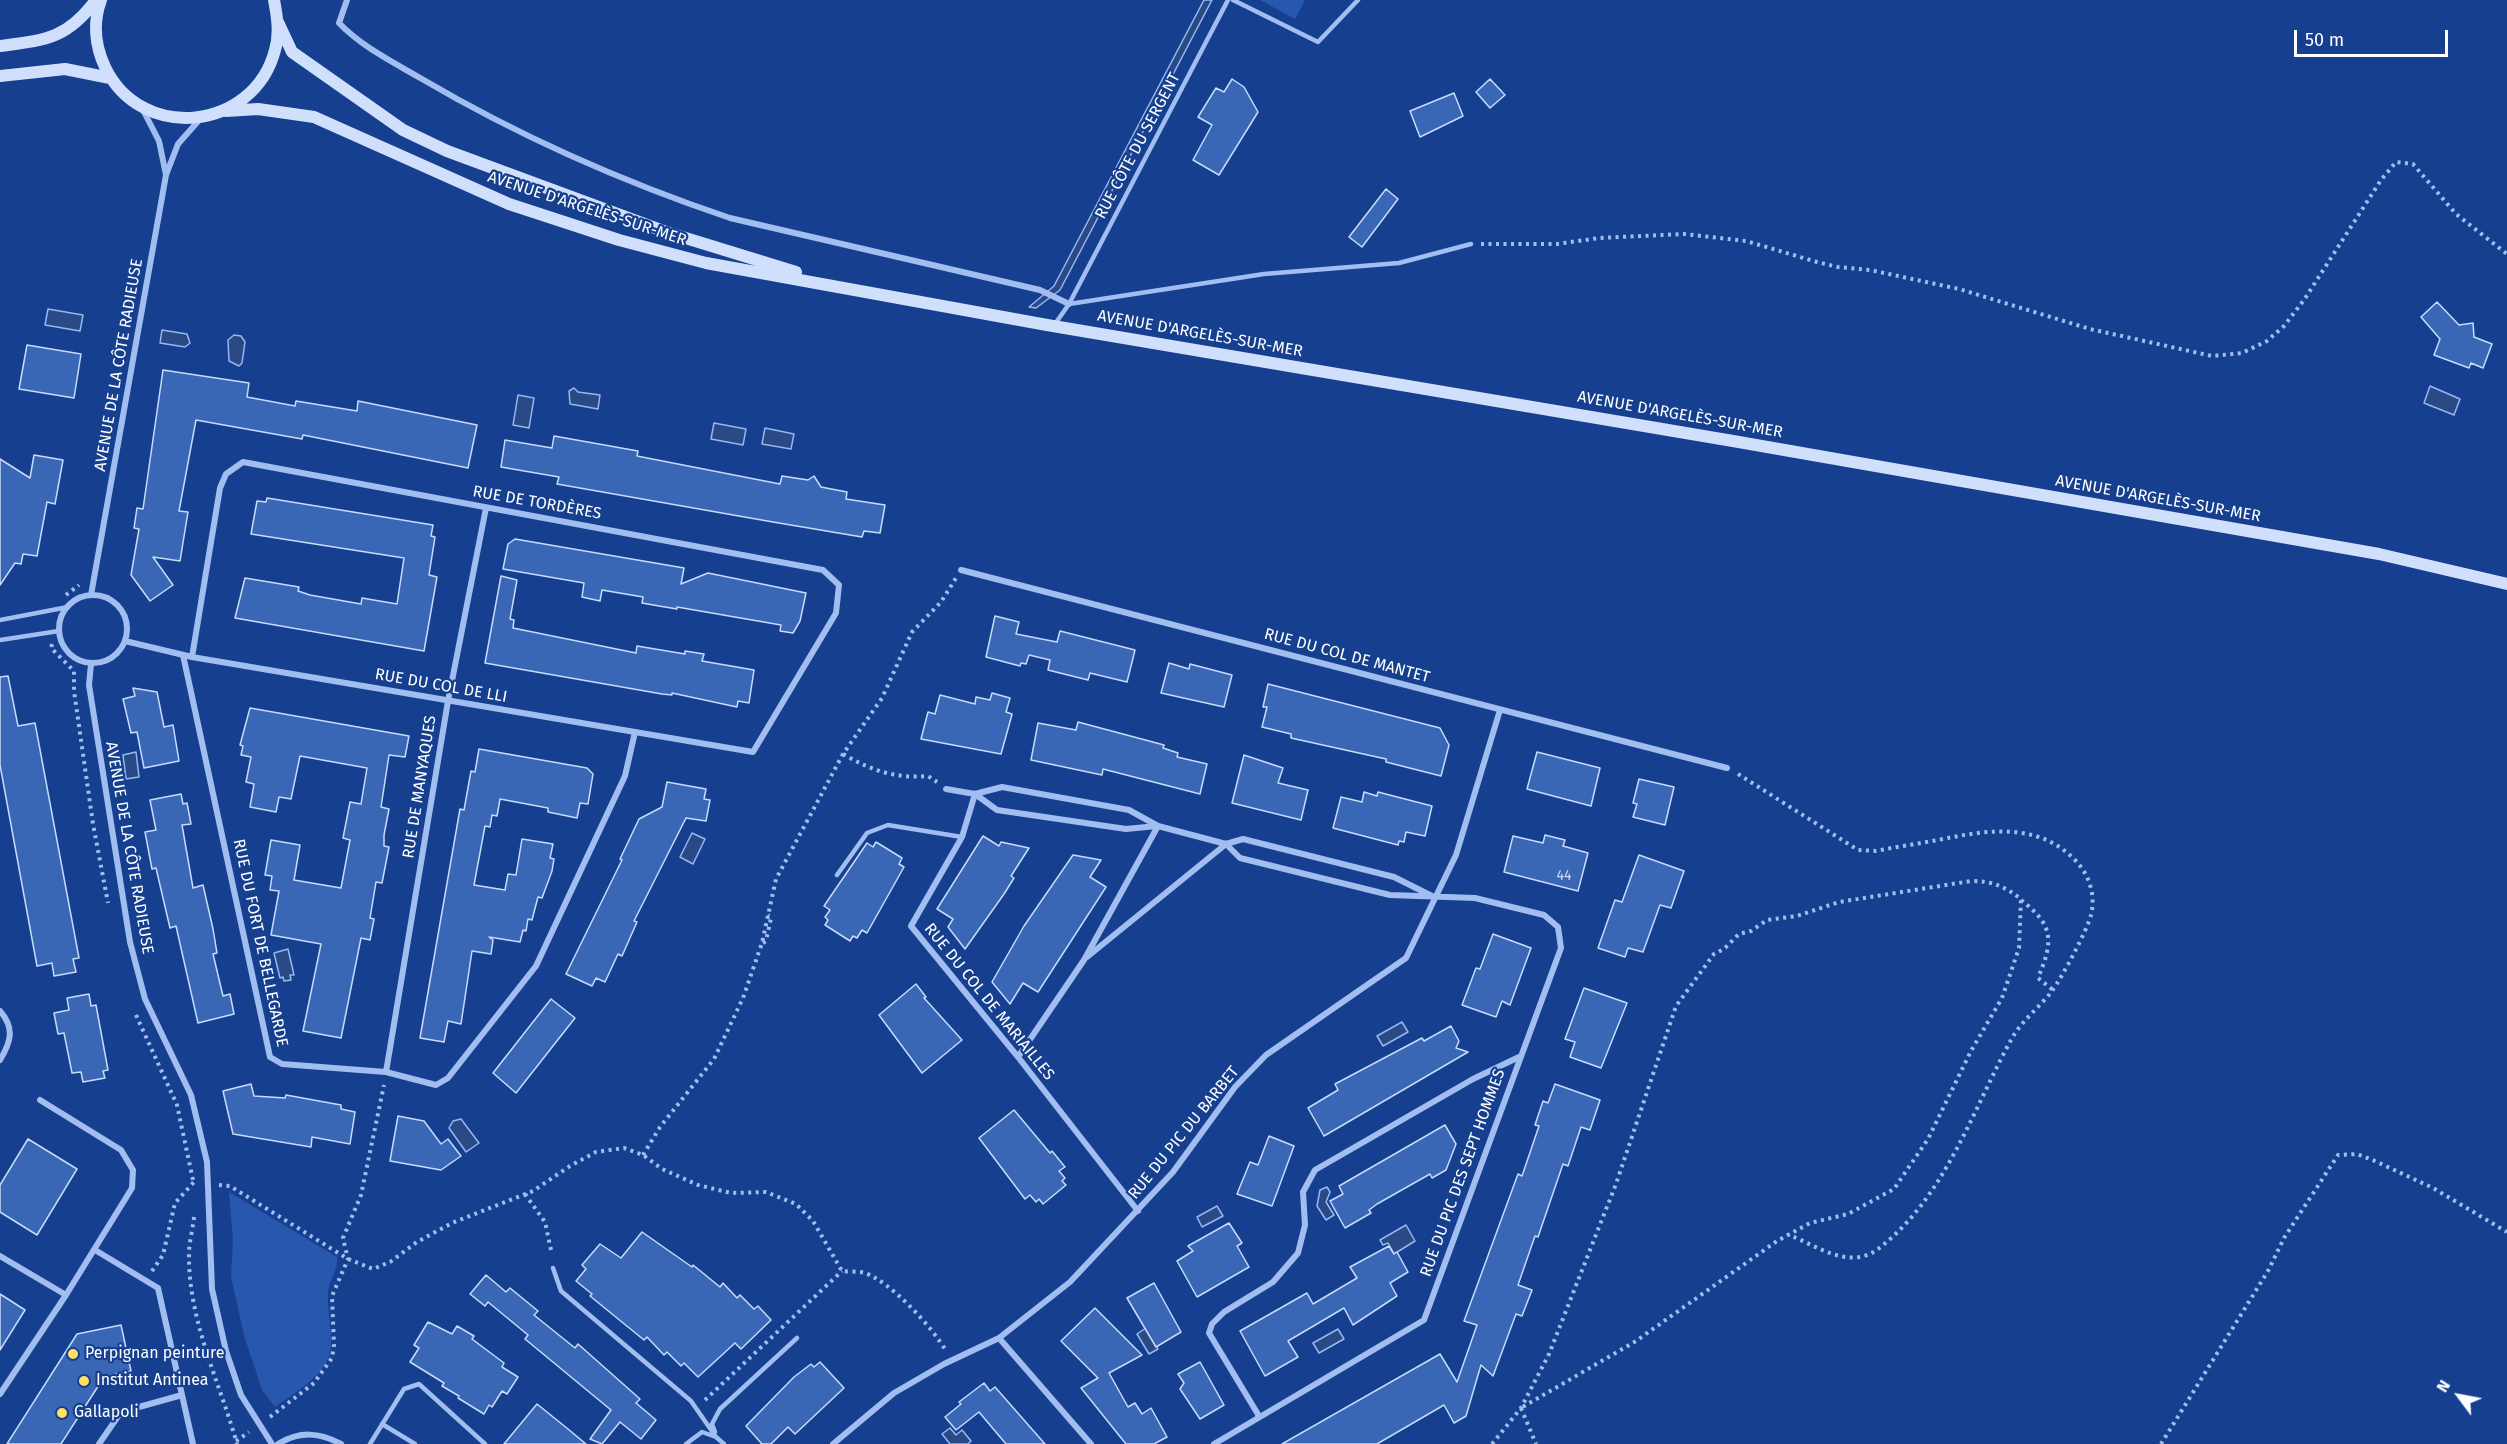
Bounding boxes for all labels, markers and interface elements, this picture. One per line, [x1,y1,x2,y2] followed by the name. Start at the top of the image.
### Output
[2297,18,2452,56] scale bar
[2305,29,2344,51] text: 50 m
[1091,70,1185,222] street label: RUE CÔTE DU SERGENT
[485,168,689,250] street label: AVENUE D'ARGELÈS-SUR-MER
[91,257,147,473] street label: AVENUE DE LA CÔTE RADIEUSE
[1096,306,1304,362] street label: AVENUE D'ARGELÈS-SUR-MER
[1576,387,1784,443] street label: AVENUE D'ARGELÈS-SUR-MER
[2054,471,2262,527] street label: AVENUE D'ARGELÈS-SUR-MER
[471,482,603,524] street label: RUE DE TORDÈRES
[1262,625,1432,687] street label: RUE DU COL DE MANTET
[373,665,509,707] street label: RUE DU COL DE LLI
[399,714,441,860] street label: RUE DE MANYAQUES
[101,740,157,956] street label: AVENUE DE LA CÔTE RADIEUSE
[229,837,291,1049] street label: RUE DU FORT DE BELLEGARDE
[1557,868,1571,884] house number: 44
[920,920,1058,1084] street label: RUE DU COL DE MARIAILLES
[1124,1063,1244,1203] street label: RUE DU PIC DU BARBET
[1416,1067,1510,1279] street label: RUE DU PIC DES SEPT HOMMES
[85,1344,224,1364] place label: Perpignan peinture
[66,1347,80,1361] marker: Perpignan peinture
[2429,1366,2489,1426] north arrow
[96,1371,208,1391] place label: Institut Antinea
[77,1374,91,1388] marker: Institut Antinea
[2432,1377,2454,1396] text: N
[74,1403,139,1423] place label: Gallapoli
[55,1406,69,1420] marker: Gallapoli

